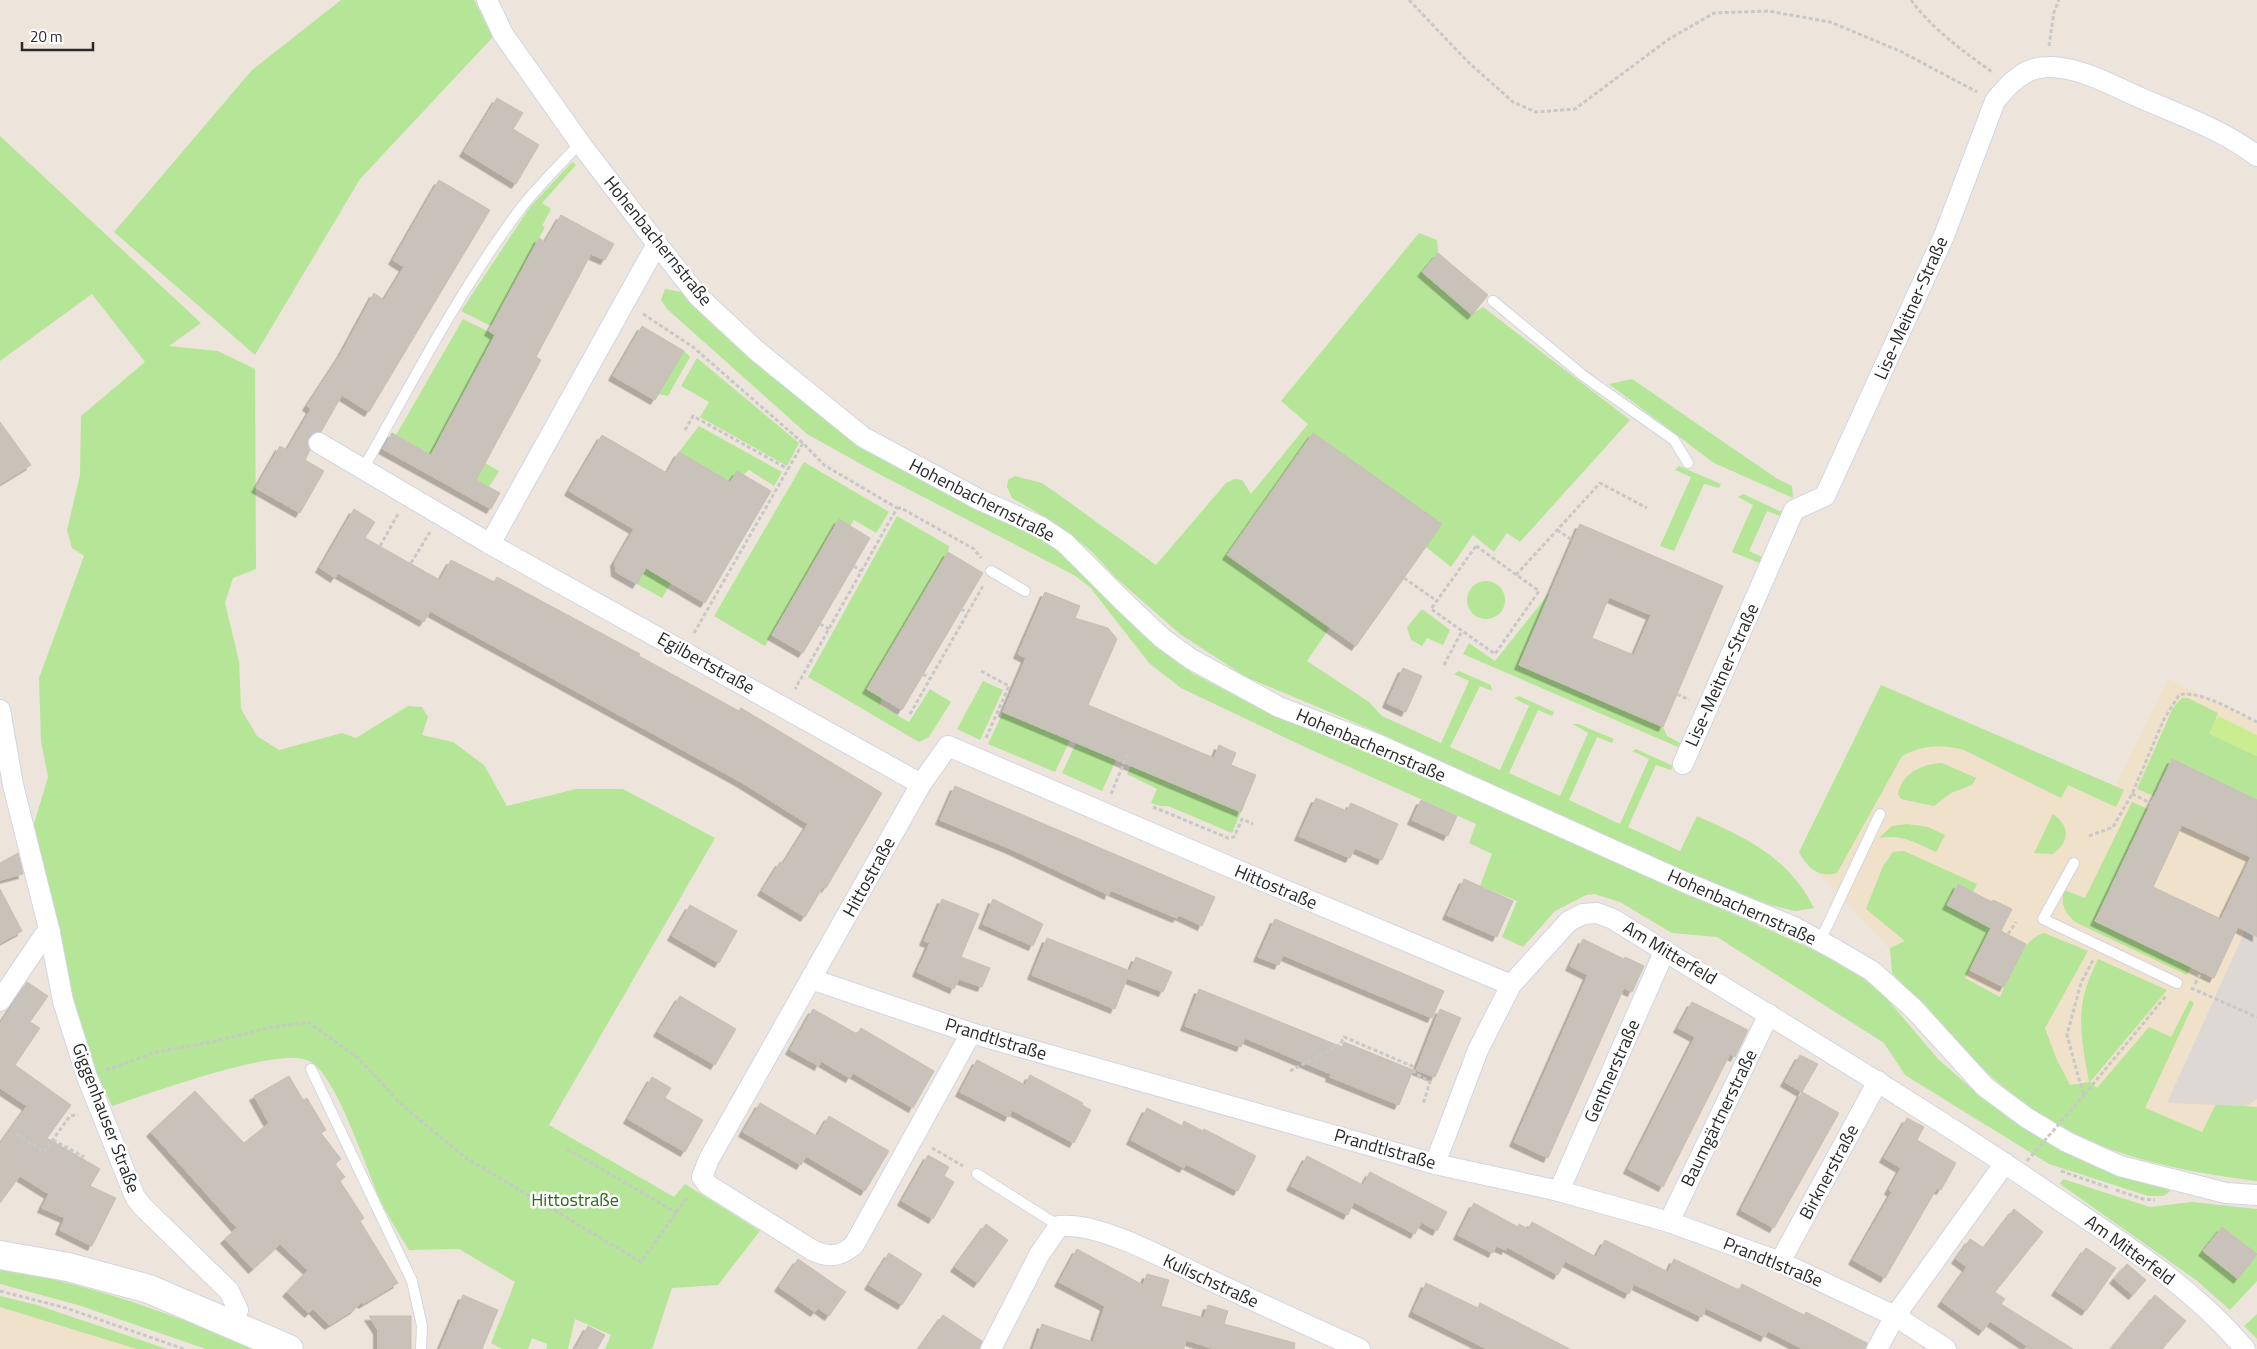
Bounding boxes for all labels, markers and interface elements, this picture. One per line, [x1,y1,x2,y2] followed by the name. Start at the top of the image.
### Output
[22,20,94,52] scale bar
[30,25,63,48] text: 20 m
[597,170,719,311] street label: Hohenbachernstraße
[1867,232,1954,384] street label: Lise-Meitner-Straße
[905,451,1060,548] street label: Hohenbachernstraße
[1678,599,1765,751] street label: Lise-Meitner-Straße
[653,625,760,700] street label: Egilbertstraße
[1292,701,1450,788] street label: Hohenbachernstraße
[836,832,902,922] street label: Hittostraße
[1231,857,1322,916] street label: Hittostraße
[1663,862,1821,951] street label: Hohenbachernstraße
[1618,914,1722,991] street label: Am Mitterfeld
[942,1010,1050,1067] street label: Prandtlstraße
[1577,1015,1646,1127] street label: Gentnerstraße
[65,1039,148,1197] street label: Giggenhauser Straße
[1674,1045,1764,1191] street label: Baumgärtnerstraße
[1792,1119,1865,1224] street label: Birknerstraße
[1331,1121,1439,1176] street label: Prandtlstraße
[531,1186,619,1213] park label: Hittostraße
[2080,1208,2181,1291] street label: Am Mitterfeld
[1719,1229,1827,1294] street label: Prandtlstraße
[1159,1247,1264,1315] street label: Kulischstraße

